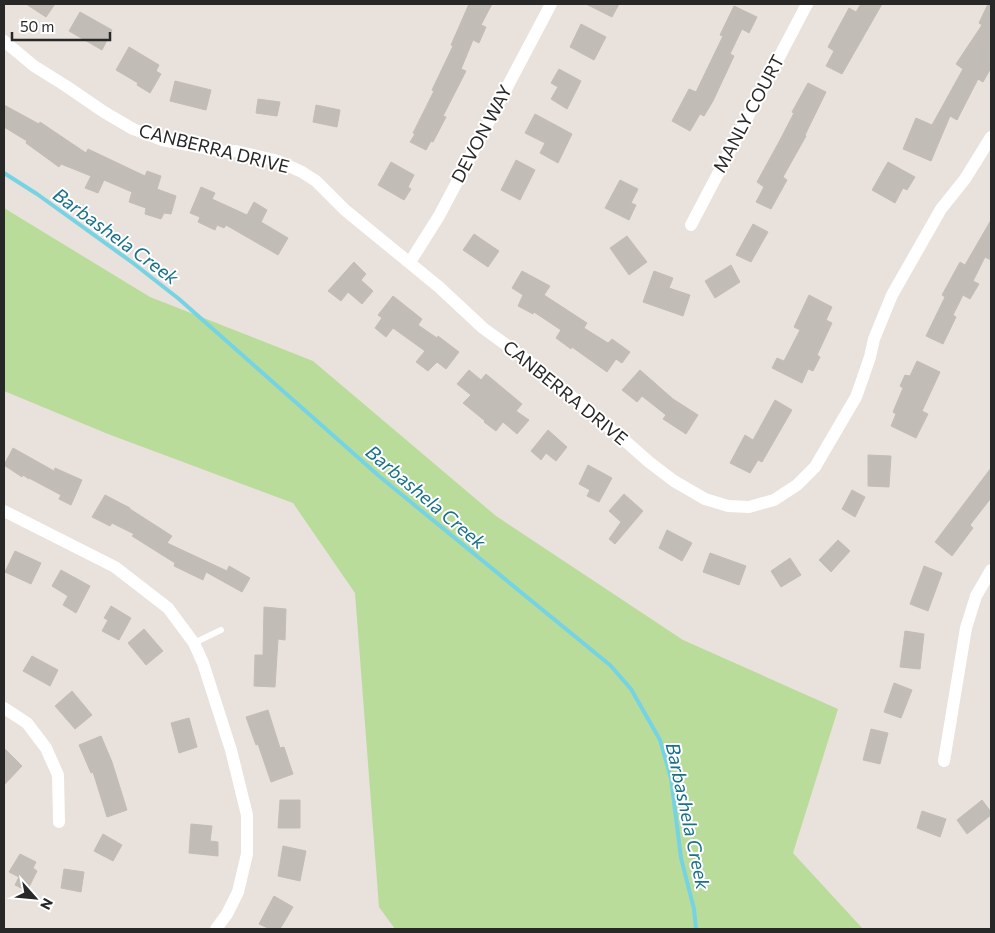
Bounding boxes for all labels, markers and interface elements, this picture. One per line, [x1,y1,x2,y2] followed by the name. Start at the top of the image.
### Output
[12,10,110,42] scale bar
[20,17,54,35] text: 50 m
[708,51,788,176] street label: MANLY COURT
[446,81,516,186] street label: DEVON WAY
[137,119,292,177] street label: CANBERRA DRIVE
[49,182,184,289] water label: Barbashela Creek
[499,335,632,449] street label: CANBERRA DRIVE
[362,440,492,554] water label: Barbashela Creek
[662,740,715,892] water label: Barbashela Creek
[10,873,60,923] north arrow
[37,896,57,913] text: N

